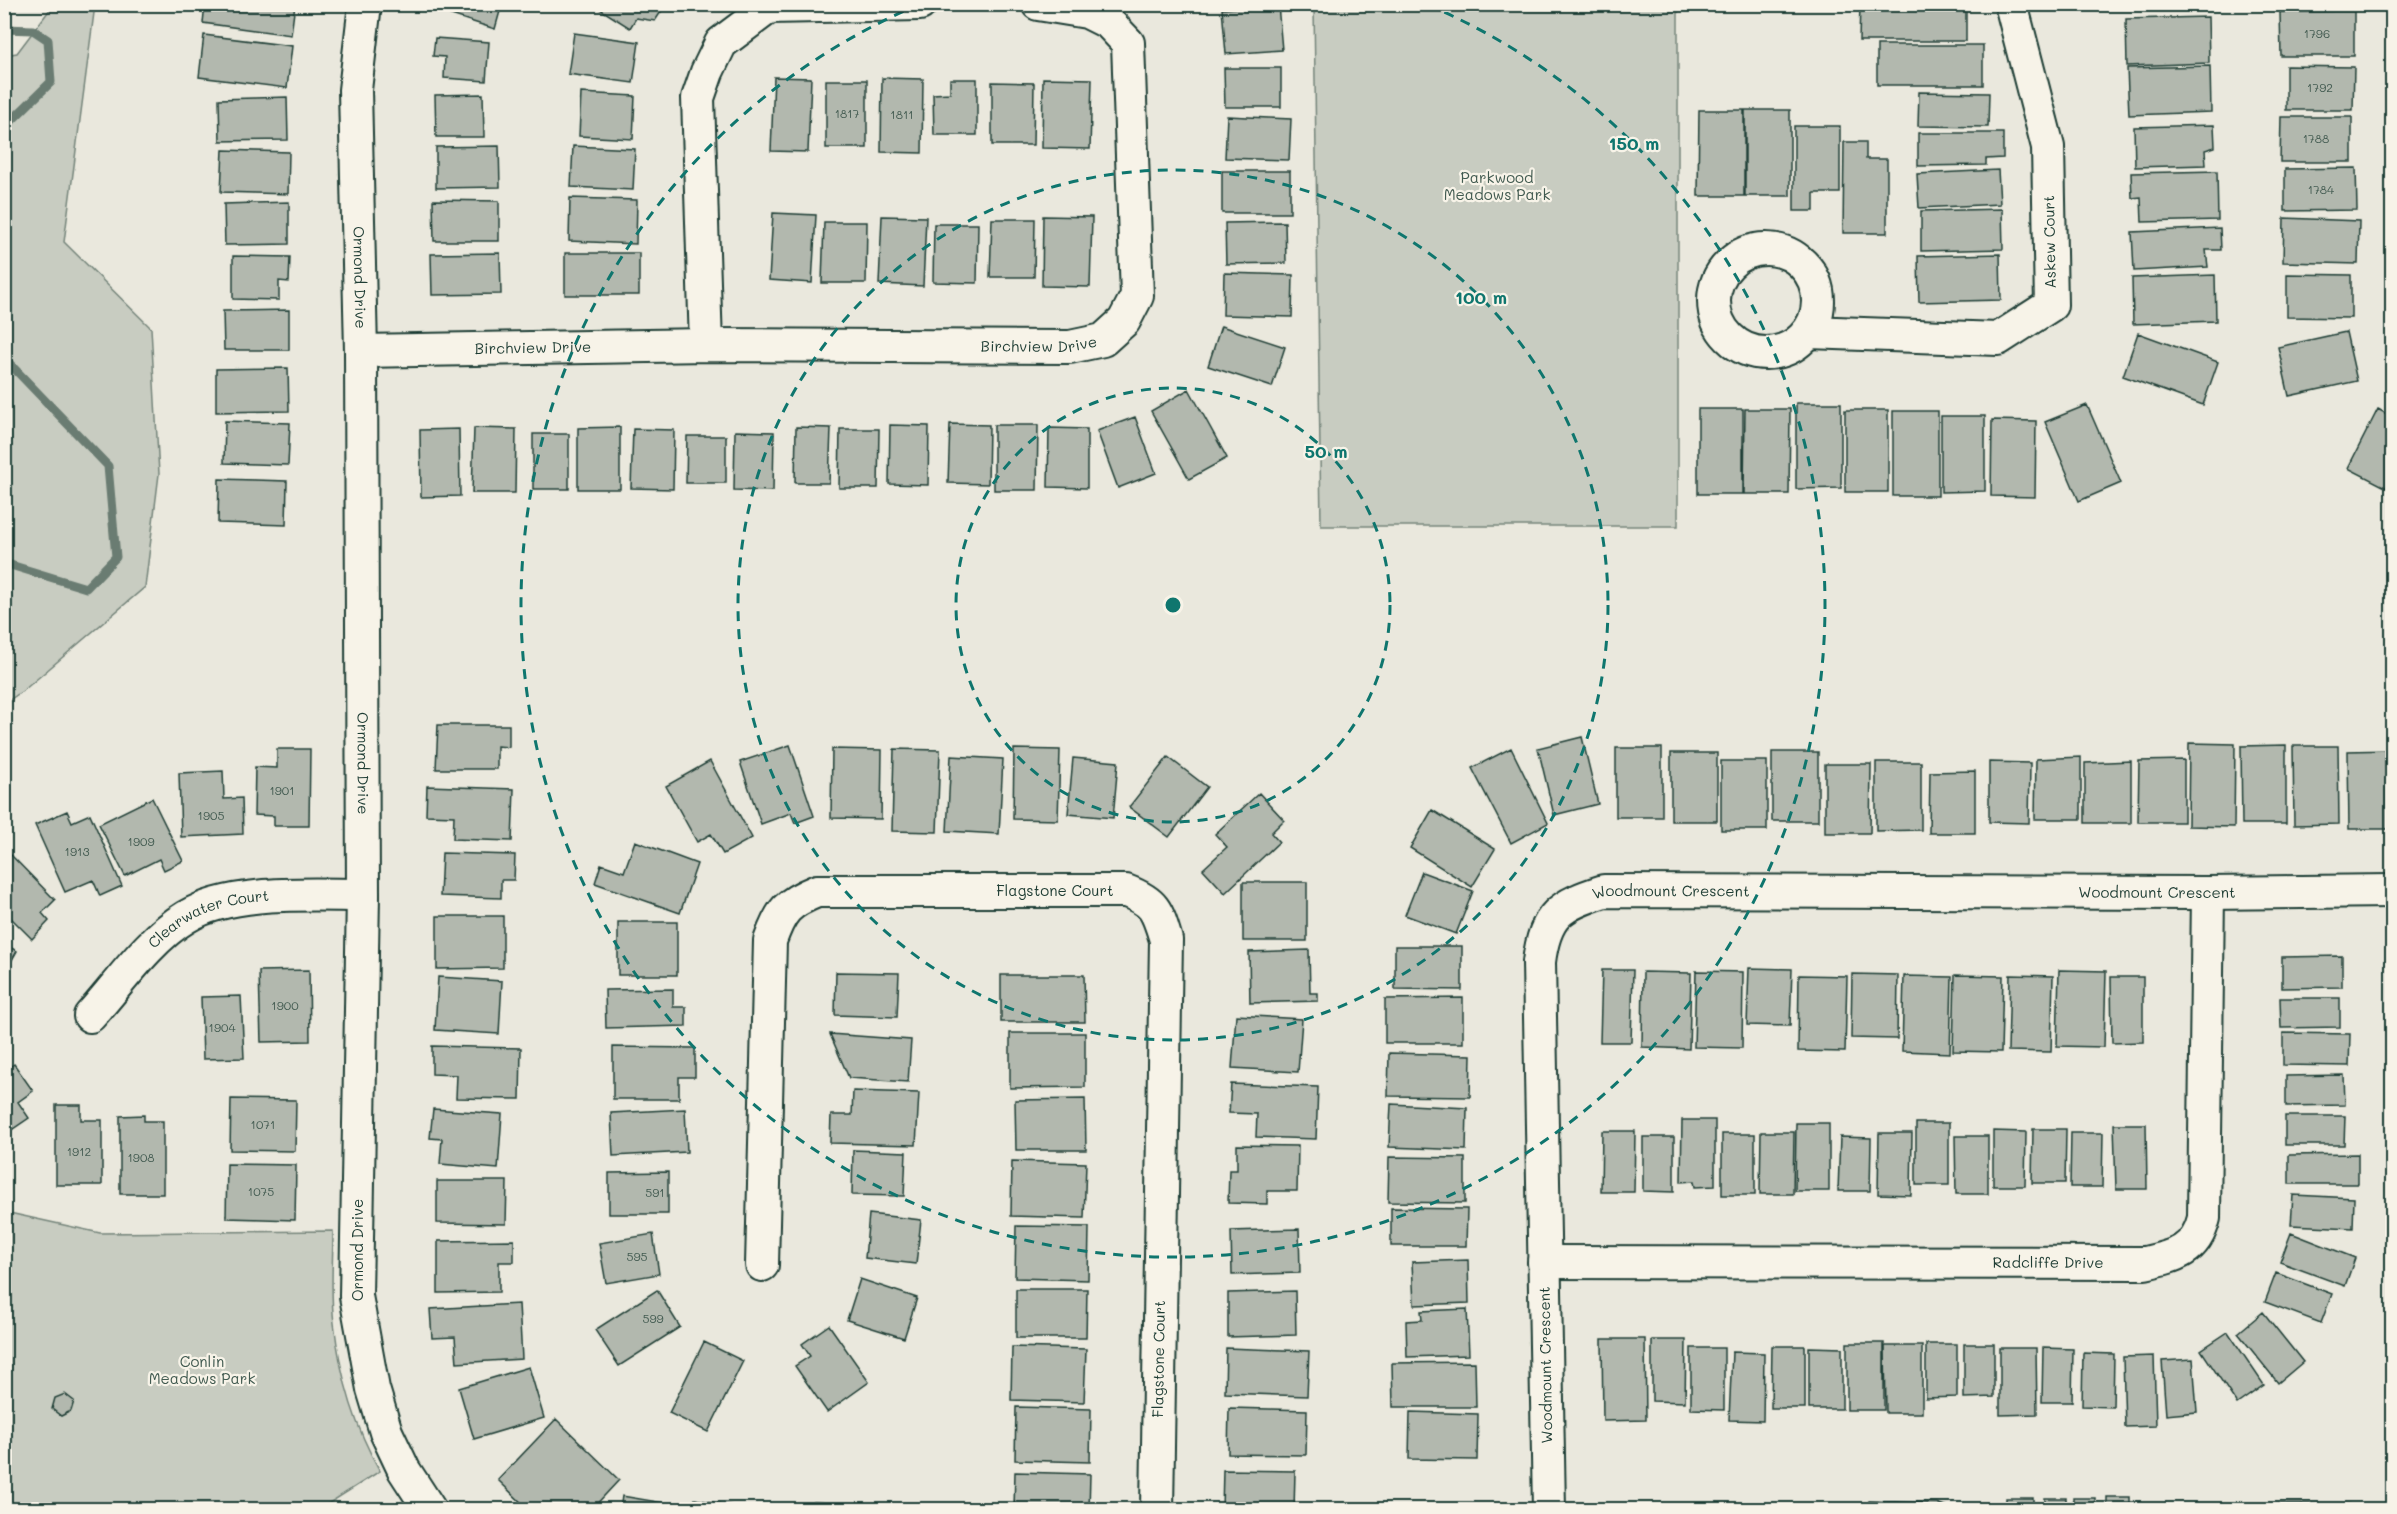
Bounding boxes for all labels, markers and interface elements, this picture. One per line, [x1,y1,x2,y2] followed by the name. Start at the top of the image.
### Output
[2304,25,2330,41] house number: 1796
[2307,79,2333,95] house number: 1792
[835,105,860,121] house number: 1817
[890,106,914,122] house number: 1811
[2303,130,2329,146] house number: 1788
[1609,131,1659,155] text: 150 m
[1444,167,1550,204] park label: Parkwood Meadows Park
[2308,181,2334,197] house number: 1784
[2038,195,2060,289] street label: Askew Court
[349,226,371,329] street label: Ormond Drive
[1455,285,1507,309] text: 100 m
[981,331,1099,356] street label: Birchview Drive
[474,336,591,358] street label: Birchview Drive
[1305,439,1347,463] text: 50 m
[1163,595,1183,615] centre of rings
[353,712,374,815] street label: Ormond Drive
[269,782,295,798] house number: 1901
[198,807,224,823] house number: 1905
[128,833,154,849] house number: 1909
[65,843,89,859] house number: 1913
[996,880,1114,900] street label: Flagstone Court
[1589,880,1750,903] street label: Woodmount Crescent
[2078,882,2236,902] street label: Woodmount Crescent
[143,885,270,952] street label: Clearwater Court
[271,997,299,1013] house number: 1900
[209,1019,235,1035] house number: 1904
[251,1116,275,1132] house number: 1071
[67,1143,91,1159] house number: 1912
[127,1149,155,1165] house number: 1908
[248,1183,274,1199] house number: 1075
[645,1184,665,1200] house number: 591
[347,1199,367,1301] street label: Ormond Drive
[626,1248,648,1264] house number: 595
[1992,1252,2104,1272] street label: Radcliffe Drive
[1534,1286,1556,1444] street label: Woodmount Crescent
[1147,1300,1169,1418] street label: Flagstone Court
[642,1310,664,1326] house number: 599
[149,1351,255,1388] park label: Conlin Meadows Park

